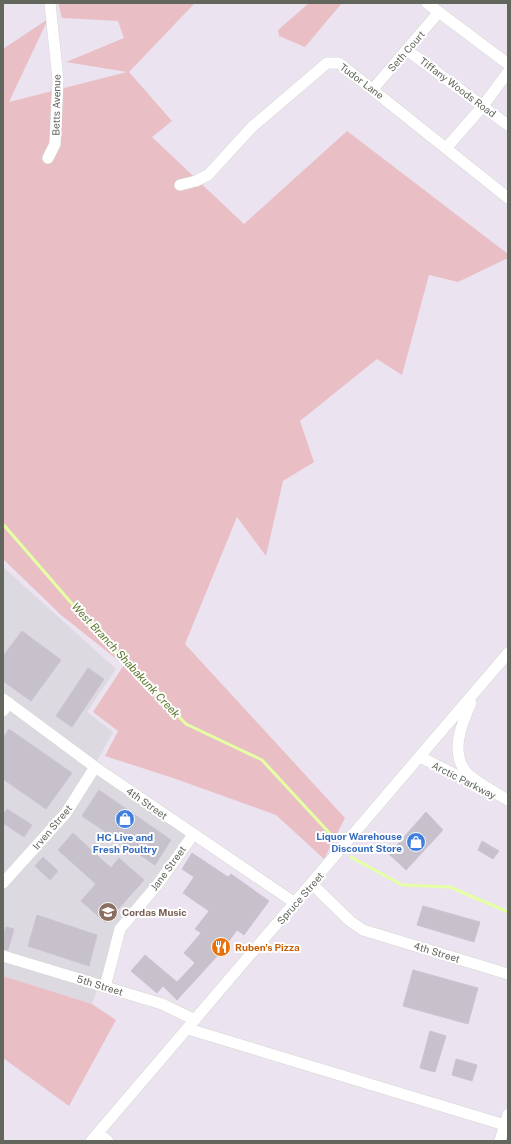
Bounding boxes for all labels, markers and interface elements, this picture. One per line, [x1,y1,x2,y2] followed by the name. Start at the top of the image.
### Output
[385,28,427,74] street label: Seth Court
[418,54,498,120] street label: Tiffany Woods Road
[338,61,387,102] street label: Tudor Lane
[49,74,63,136] street label: Betts Avenue
[70,600,182,720] water label: West Branch Shabakunk Creek
[430,759,499,802] street label: Arctic Parkway
[124,784,170,822] street label: 4th Street
[30,802,74,852] street label: Irven Street
[114,808,136,830] shop icon: HC Live and Fresh Poultry
[316,830,402,854] place label: Liquor Warehouse Discount Store
[93,831,158,855] place label: HC Live and Fresh Poultry
[405,831,427,853] shop icon: Liquor Warehouse Discount Store
[148,843,188,893] street label: Jane Street
[274,869,326,926] street label: Spruce Street
[97,901,119,923] school or university icon: Cordas Music
[122,906,187,918] place label: Cordas Music
[210,936,232,958] restaurant icon: Ruben's Pizza
[412,939,462,965] street label: 4th Street
[235,941,300,953] place label: Ruben's Pizza
[75,972,125,998] street label: 5th Street

